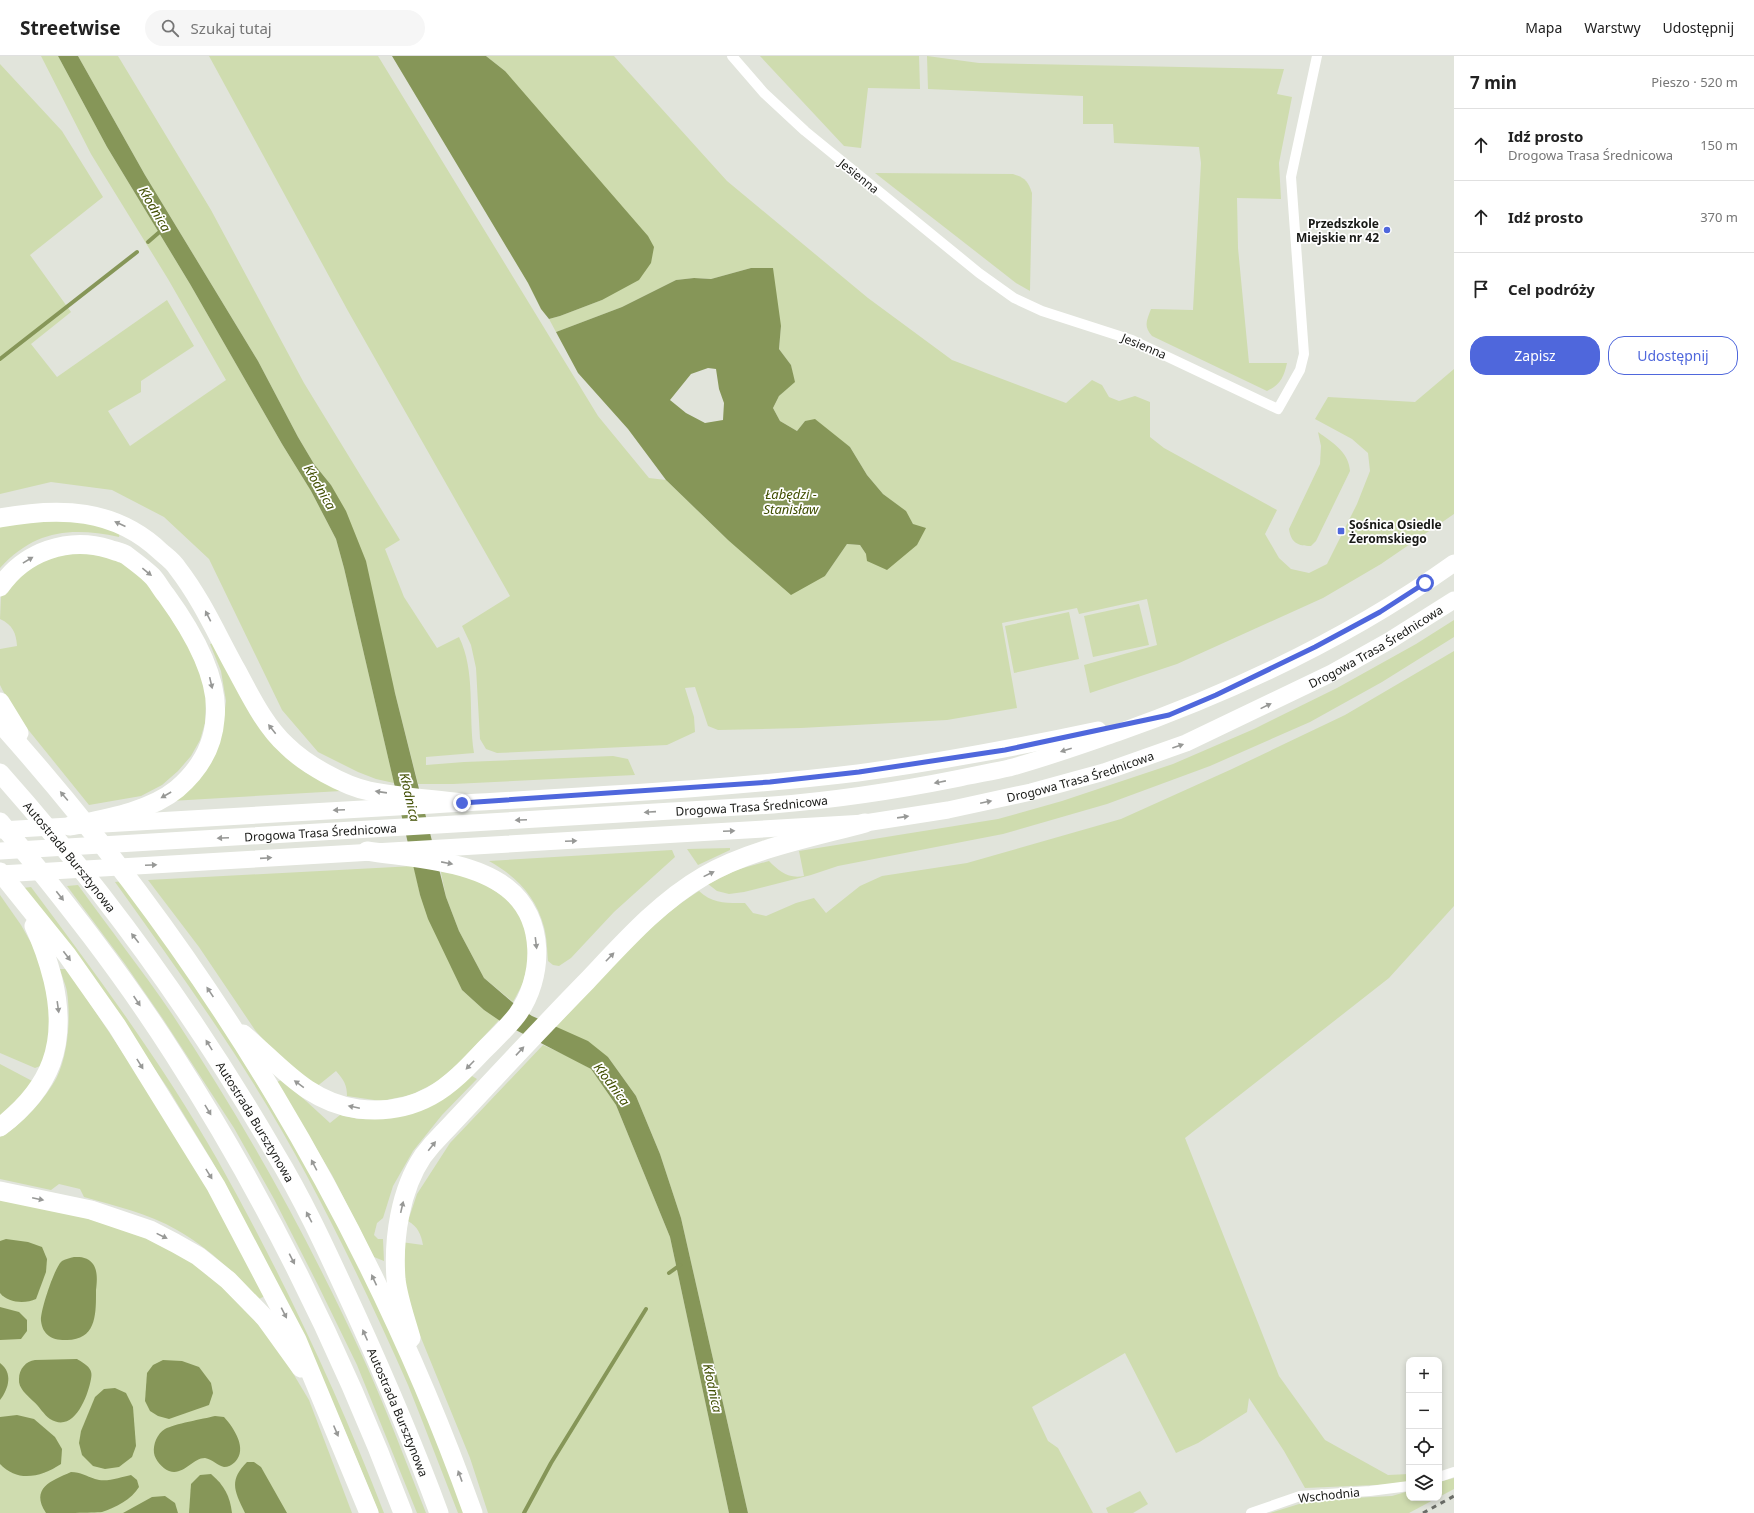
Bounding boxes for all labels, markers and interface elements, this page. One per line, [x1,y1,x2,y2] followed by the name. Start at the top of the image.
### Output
[145,10,425,46] search box
[20,15,121,41] text: Streetwise
[159,17,181,39] icon: search
[191,18,272,38] text: Szukaj tutaj
[1525,18,1562,37] text: Mapa
[1584,18,1641,37] text: Warstwy
[1663,18,1734,37] text: Udostępnij
[1470,71,1517,94] text: 7 min
[1651,73,1738,91] text: Pieszo · 520 m
[1508,126,1583,146] text: Idź prosto
[1470,134,1492,156] icon: ahead
[1700,136,1738,154] text: 150 m
[1508,146,1673,164] text: Drogowa Trasa Średnicowa
[835,154,883,197] street label: Jesienna
[135,183,176,236] water label: Kłodnica
[1470,206,1492,228] icon: ahead
[1508,207,1583,227] text: Idź prosto
[1700,208,1738,226] text: 370 m
[1296,215,1379,246] place label: Przedszkole Miejskie nr 42
[1382,225,1392,235] marker: Przedszkole Miejskie nr 42
[1470,278,1492,300] icon: arrive
[1508,279,1595,299] text: Cel podróży
[1118,329,1169,363] street label: Jesienna
[1470,336,1600,375] button: Zapisz
[1608,336,1738,375] button: Udostępnij
[300,461,341,514] water label: Kłodnica
[764,485,819,518] water label: Łabędzi - Stanisław
[1349,516,1442,547] place label: Sośnica Osiedle Żeromskiego
[114,520,126,527] one-way arrow
[1336,526,1346,536] marker: Sośnica Osiedle Żeromskiego
[23,556,33,564] one-way arrow
[141,568,152,577] one-way arrow
[1416,574,1434,592] route start
[1305,601,1446,692] street label: Drogowa Trasa Średnicowa
[205,610,211,621] one-way arrow
[208,678,214,690] one-way arrow
[1260,703,1271,709] one-way arrow
[267,723,276,734] one-way arrow
[1172,743,1184,749] one-way arrow
[1005,747,1156,806] street label: Drogowa Trasa Średnicowa
[1059,747,1071,753] one-way arrow
[396,771,424,824] water label: Kłodnica
[934,779,946,785] one-way arrow
[375,789,387,795] one-way arrow
[59,791,68,801] one-way arrow
[160,791,172,798] one-way arrow
[675,791,829,819] street label: Drogowa Trasa Średnicowa
[453,794,471,812] route end
[20,798,120,916] street label: Autostrada Bursztynowa
[980,799,992,805] one-way arrow
[332,807,345,813] one-way arrow
[644,809,656,816] one-way arrow
[897,814,910,820] one-way arrow
[515,817,527,824] one-way arrow
[244,819,397,845] street label: Drogowa Trasa Średnicowa
[723,828,735,835] one-way arrow
[217,834,229,841] one-way arrow
[565,837,577,844] one-way arrow
[260,854,272,861] one-way arrow
[145,861,157,868] one-way arrow
[441,861,453,867] one-way arrow
[703,871,715,877] one-way arrow
[56,890,64,901] one-way arrow
[130,932,139,943] one-way arrow
[533,937,539,950] one-way arrow
[63,951,71,962] one-way arrow
[605,952,615,962] one-way arrow
[206,986,214,997] one-way arrow
[133,995,141,1006] one-way arrow
[55,1001,61,1014] one-way arrow
[205,1039,213,1050] one-way arrow
[515,1046,525,1056] one-way arrow
[137,1058,144,1069] one-way arrow
[213,1058,299,1185] street label: Autostrada Bursztynowa
[590,1059,634,1110] water label: Kłodnica
[465,1060,475,1070] one-way arrow
[293,1080,304,1088] one-way arrow
[204,1104,211,1116] one-way arrow
[348,1104,360,1110] one-way arrow
[427,1141,436,1152] one-way arrow
[311,1159,318,1170] one-way arrow
[205,1169,213,1179] one-way arrow
[32,1196,44,1202] one-way arrow
[400,1201,406,1214] one-way arrow
[306,1211,313,1223] one-way arrow
[157,1233,168,1239] one-way arrow
[289,1254,295,1265] one-way arrow
[371,1274,377,1286] one-way arrow
[281,1307,287,1319] one-way arrow
[362,1329,368,1340] one-way arrow
[364,1345,433,1479] street label: Autostrada Bursztynowa
[1406,1357,1442,1501] map controls
[1406,1357,1442,1393] button: +
[699,1362,727,1415] water label: Kłodnica
[1406,1393,1442,1429] button: −
[333,1426,339,1437] one-way arrow
[1406,1429,1442,1465] button: locate
[1406,1465,1442,1501] button: layers
[457,1470,463,1482] one-way arrow
[1297,1483,1361,1507] street label: Wschodnia

